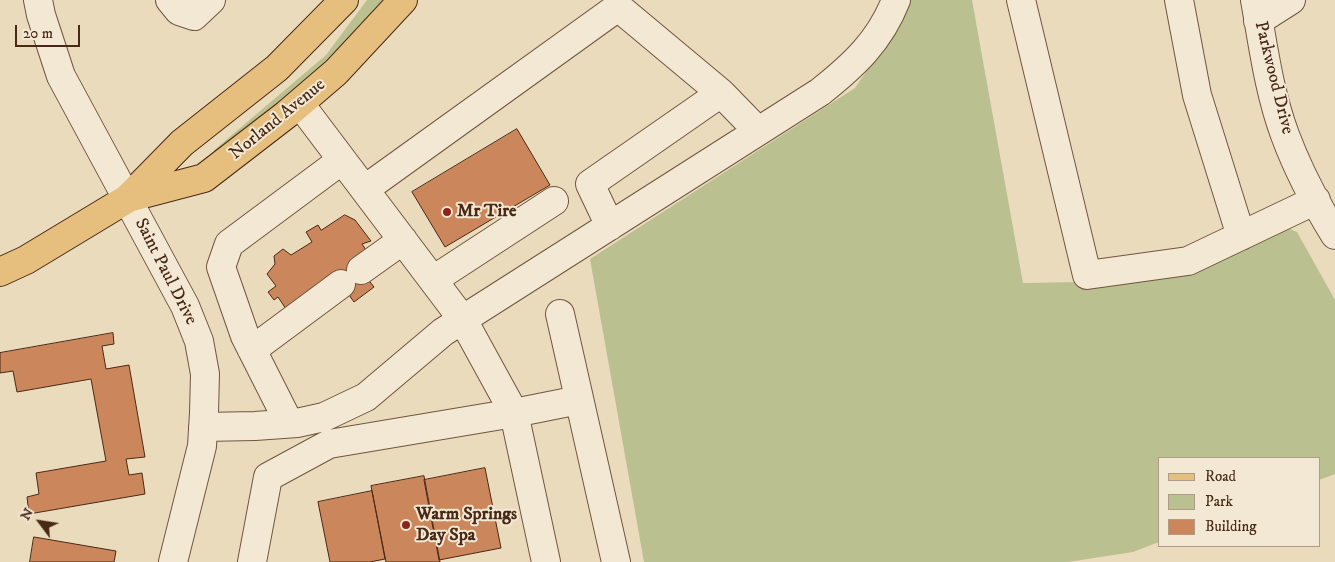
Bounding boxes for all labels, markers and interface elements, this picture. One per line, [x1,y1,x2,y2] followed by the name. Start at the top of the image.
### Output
[18,15,82,47] scale bar
[1249,19,1297,137] street label: Parkwood Drive
[23,24,53,43] text: 20 m
[226,75,330,165] street label: Norland Avenue
[457,201,516,223] place label: Mr Tire
[441,206,453,218] marker: Mr Tire
[129,215,201,329] street label: Saint Paul Drive
[1158,457,1320,547] legend
[1205,467,1236,486] text: Road
[1205,492,1233,511] text: Park
[15,497,65,547] north arrow
[416,504,517,546] place label: Warm Springs Day Spa
[16,505,38,524] text: N
[1205,517,1257,536] text: Building
[400,519,412,531] marker: Warm Springs Day Spa

